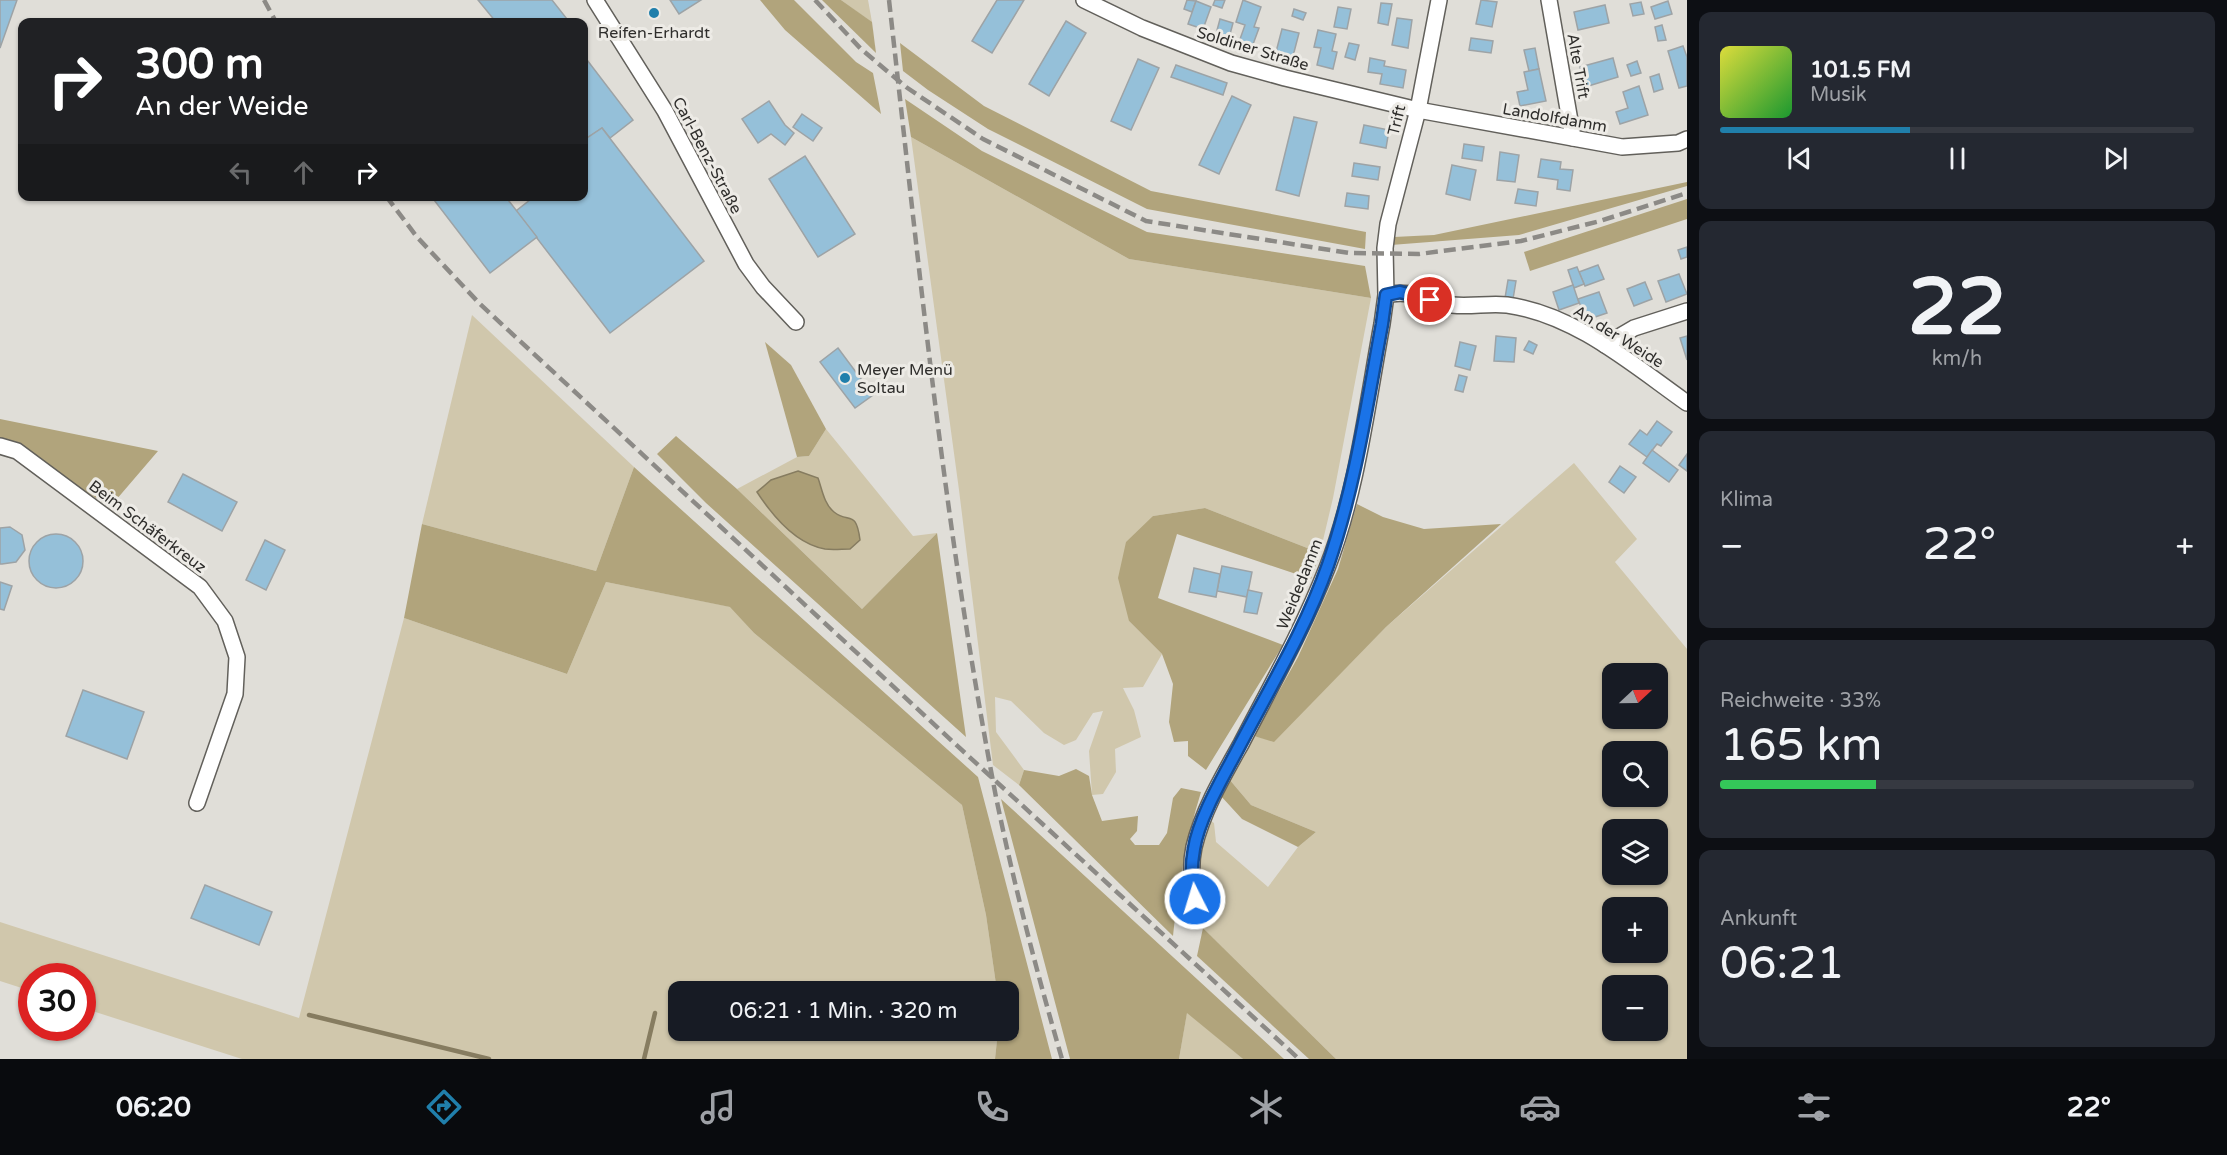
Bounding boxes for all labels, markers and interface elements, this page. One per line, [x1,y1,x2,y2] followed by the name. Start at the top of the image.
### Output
[647,6,661,20] marker: Reifen-Erhardt
[1194,22,1311,76] street label: Soldiner Straße
[598,23,710,43] place label: Reifen-Erhardt
[1562,32,1594,100] street label: Alte Trift
[135,39,264,90] text: 300 m
[36,42,114,120] icon: right
[1810,57,1911,83] text: 101.5 FM
[1810,83,1867,107] text: Musik
[135,90,309,123] text: An der Weide
[668,94,746,217] street label: Carl-Benz-Straße
[1501,99,1609,137] street label: Landolfdamm
[1384,103,1410,138] street label: Trift
[1783,142,1816,175] icon: previous
[1941,142,1974,175] icon: pause
[2099,142,2132,175] icon: next
[224,156,257,189] icon: left
[287,156,320,189] icon: ahead
[350,156,383,189] icon: right
[1908,261,2006,355] text: 22
[1404,274,1455,325] pin
[1413,283,1446,316] icon: arrive
[1570,301,1667,373] street label: An der Weide
[1932,347,1982,371] text: km/h
[857,360,953,398] place label: Meyer Menü Soltau
[838,371,852,385] marker: Meyer Menü Soltau
[85,476,210,578] street label: Beim Schäferkreuz
[1720,488,1773,512] text: Klima
[1923,518,1996,572] text: 22°
[1720,527,1744,566] text: −
[2175,527,2194,566] text: +
[1273,536,1327,633] street label: Weidedamm
[1602,663,1668,729] north arrow
[1602,663,1668,1041] map controls
[1720,689,1881,713] text: Reichweite · 33%
[1720,719,1882,773] text: 165 km
[1602,741,1668,807] button: search
[1602,819,1668,885] button: layers
[1163,867,1227,931] position arrow
[1602,897,1668,963] button: +
[1720,907,1797,931] text: Ankunft
[1720,937,1845,991] text: 06:21
[18,963,96,1041] speed limit sign: 30
[1602,975,1668,1041] button: −
[730,998,957,1024] text: 06:21 · 1 Min. · 320 m
[423,1086,465,1128] icon: directions
[697,1086,739,1128] icon: music
[971,1086,1013,1128] icon: phone
[1245,1086,1287,1128] icon: climate
[1519,1086,1561,1128] icon: car
[1793,1086,1835,1128] icon: filters
[116,1091,191,1124] text: 06:20
[2067,1091,2111,1124] text: 22°

